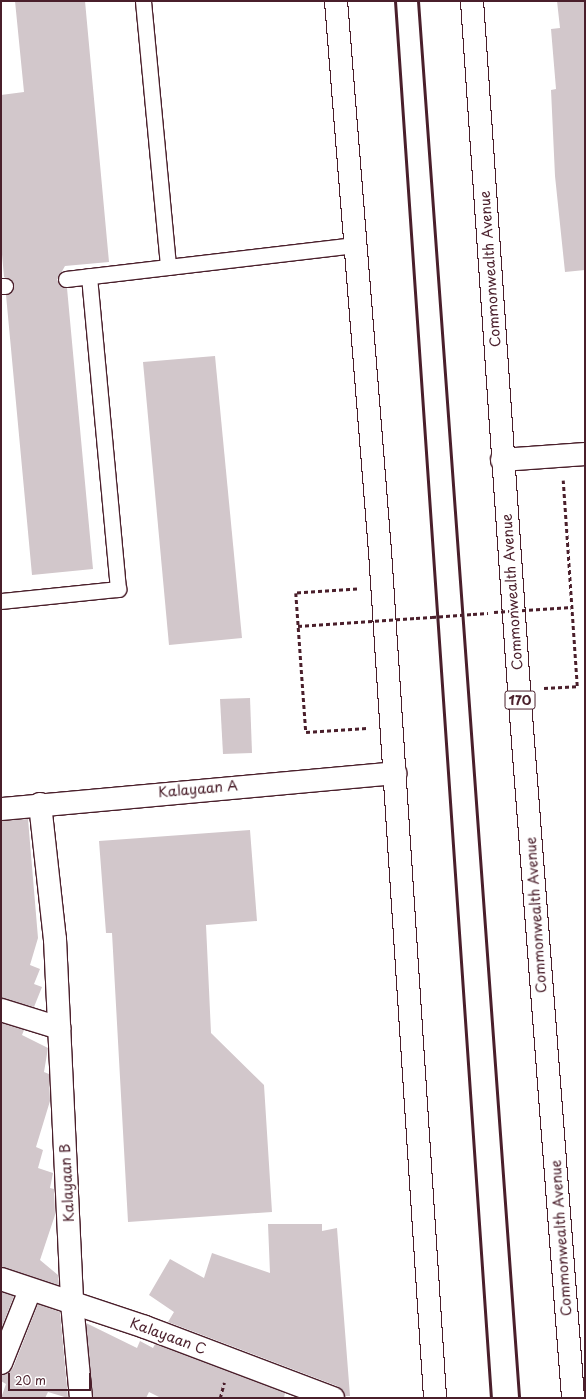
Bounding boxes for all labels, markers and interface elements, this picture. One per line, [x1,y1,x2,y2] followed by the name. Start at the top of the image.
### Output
[476,190,504,348] street label: Commonwealth Avenue
[498,513,526,671] street label: Commonwealth Avenue
[504,689,536,711] road number: 170
[157,777,239,801] street label: Kalayaan A
[522,836,550,994] street label: Commonwealth Avenue
[57,1143,77,1223] street label: Kalayaan B
[547,1159,575,1317] street label: Commonwealth Avenue
[127,1314,209,1358] street label: Kalayaan C
[10,1365,93,1391] scale bar
[15,1371,46,1389] text: 20 m

